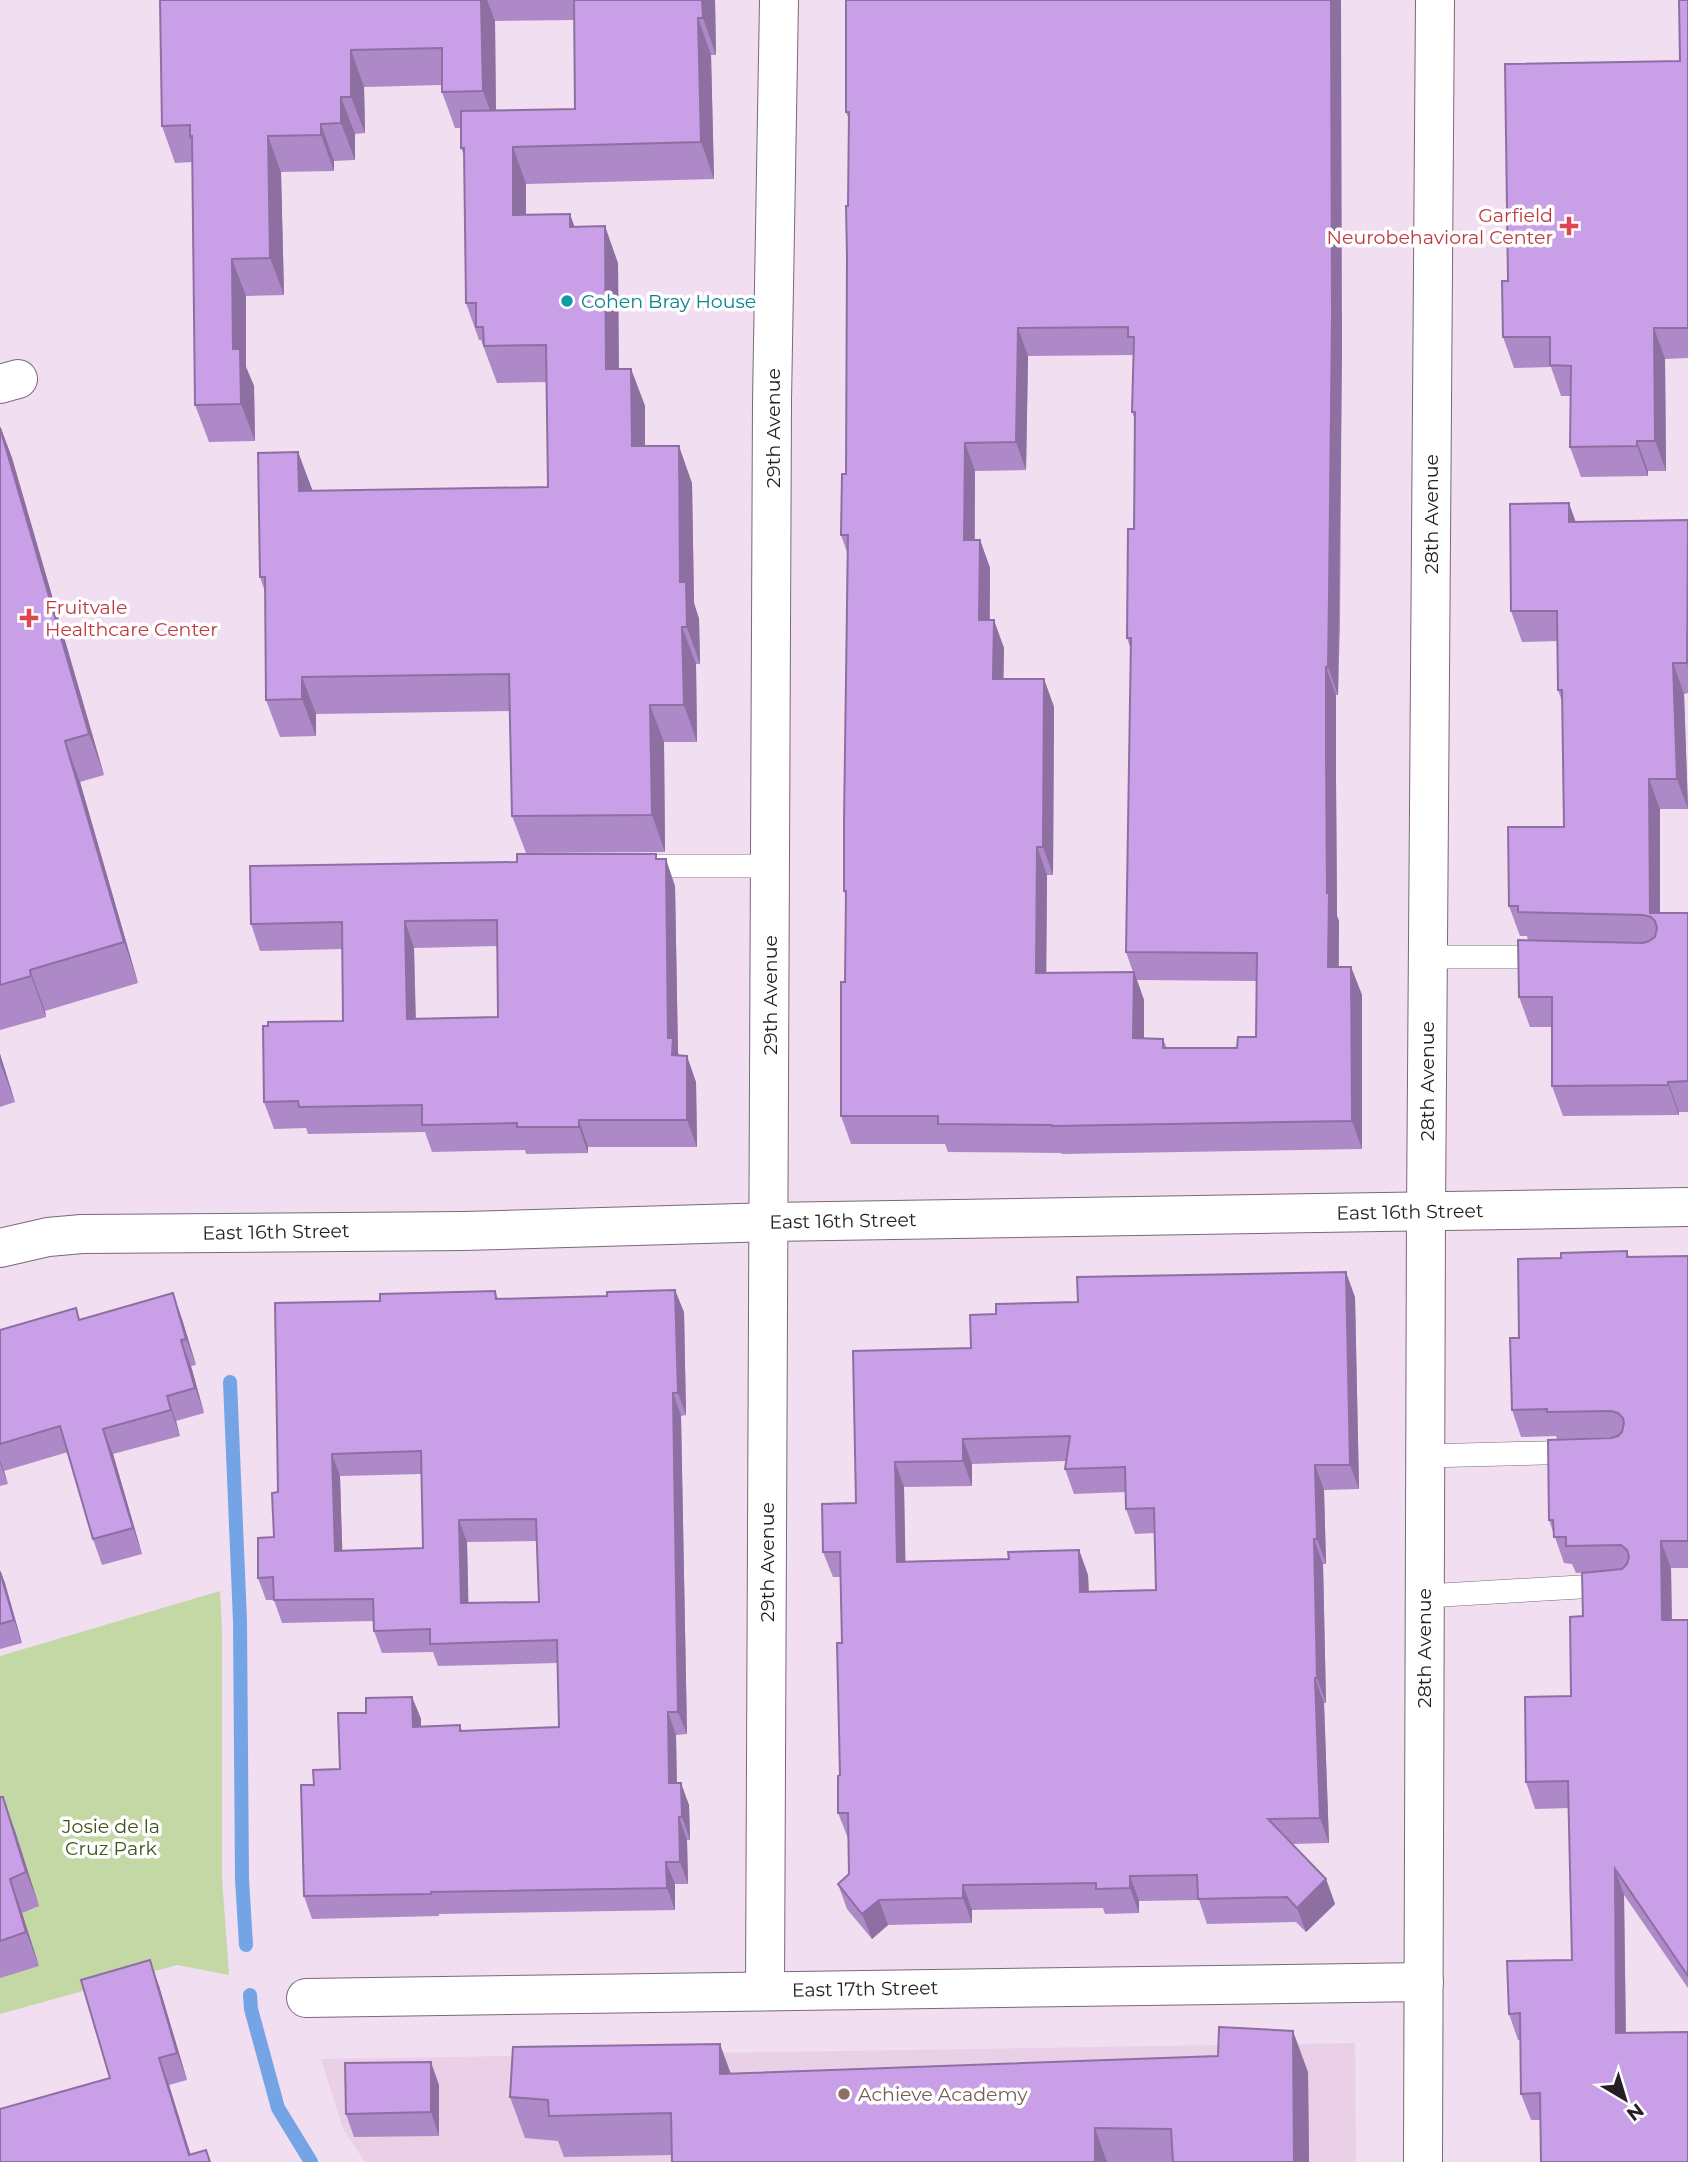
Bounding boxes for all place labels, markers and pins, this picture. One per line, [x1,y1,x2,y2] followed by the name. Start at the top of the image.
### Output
[1327,204,1553,249] place label: Garfield Neurobehavioral Center
[1559,216,1579,236] marker: Garfield Neurobehavioral Center
[581,290,756,313] place label: Cohen Bray House
[559,293,575,309] marker: Cohen Bray House
[45,596,218,641] place label: Fruitvale Healthcare Center
[19,608,39,628] marker: Fruitvale Healthcare Center
[858,2083,1028,2106] place label: Achieve Academy
[836,2086,852,2102] marker: Achieve Academy

